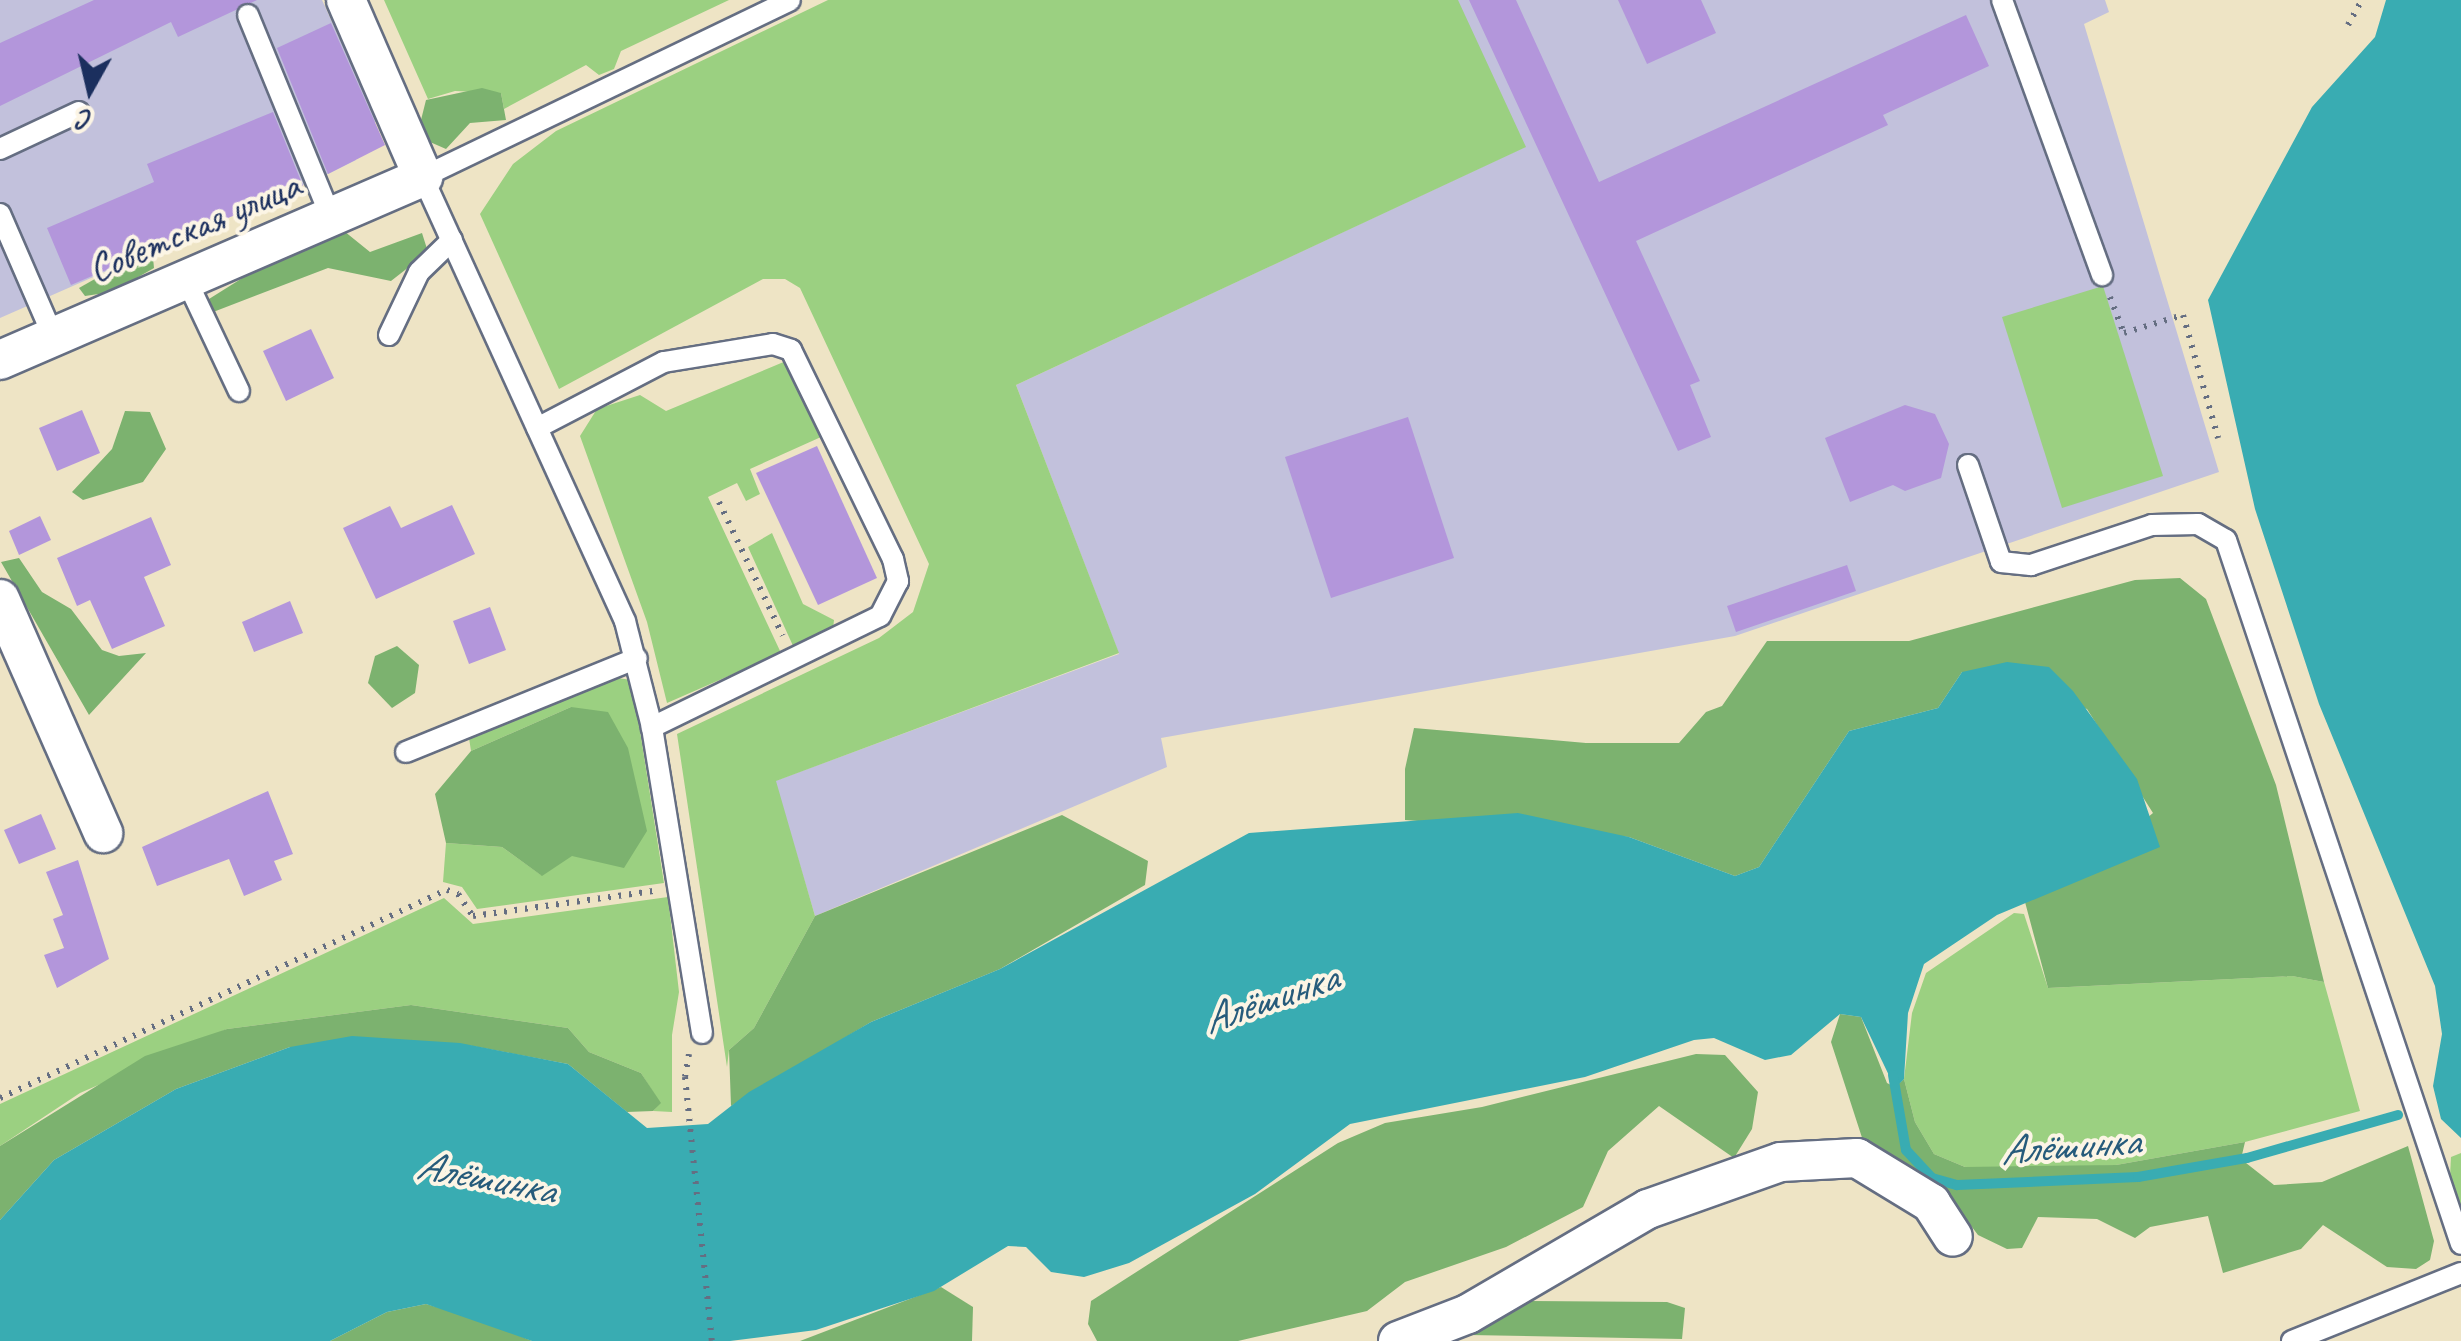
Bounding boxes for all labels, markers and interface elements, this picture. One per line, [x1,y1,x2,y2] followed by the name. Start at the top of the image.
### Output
[40,40,140,140] north arrow
[77,102,95,138] text: С
[79,160,309,294] street label: Советская улица
[1196,953,1344,1045] water label: Алёшинка
[1999,1116,2141,1176] water label: Алёшинка
[413,1140,559,1216] water label: Алёшинка

